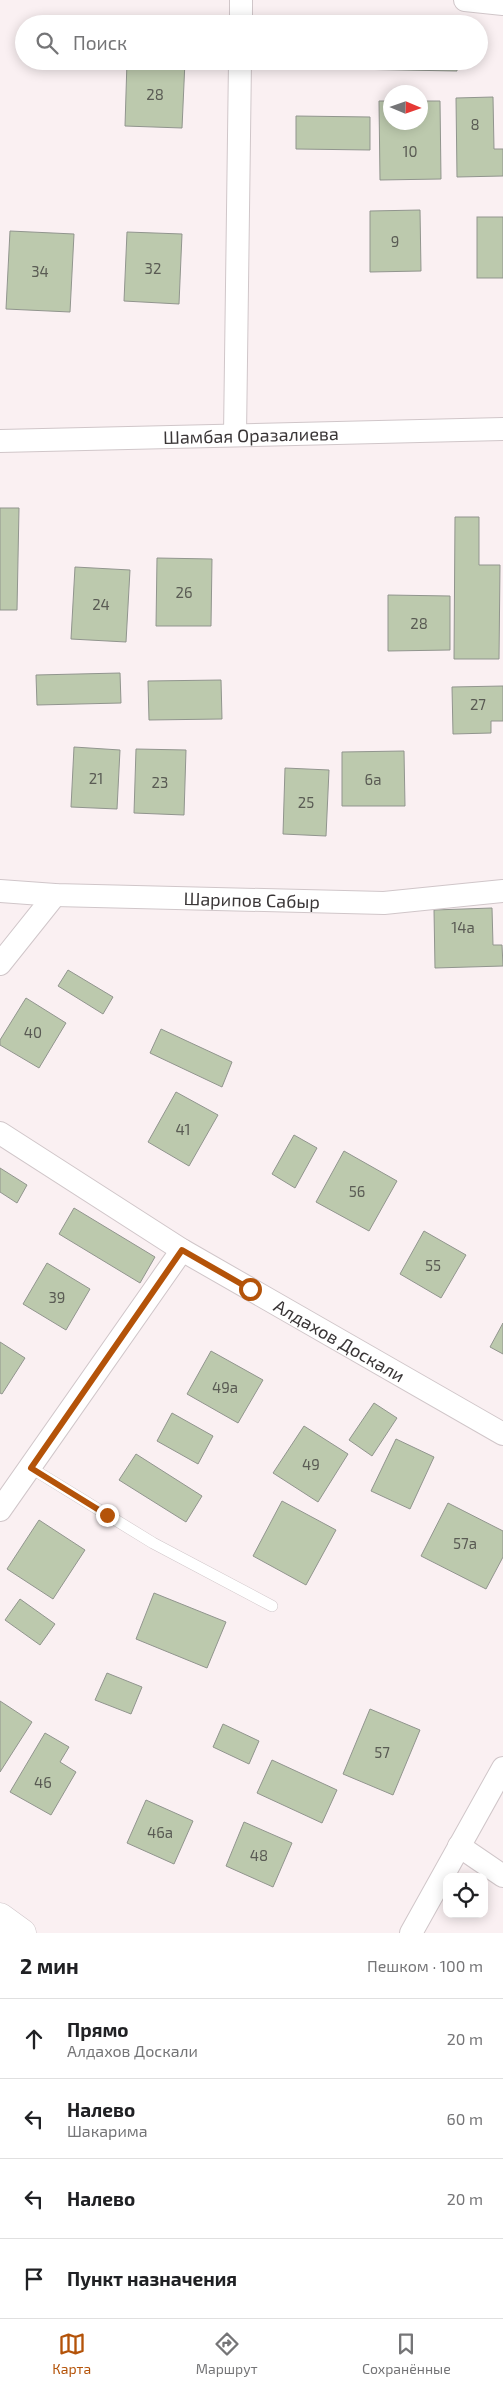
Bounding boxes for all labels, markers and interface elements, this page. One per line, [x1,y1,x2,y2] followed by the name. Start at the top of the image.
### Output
[15,15,488,70] search box
[33,29,61,57] icon: search
[73,31,127,54] text: Поиск
[146,85,164,103] house number: 28
[383,85,428,130] north arrow
[470,115,480,133] house number: 8
[402,142,418,160] house number: 10
[391,232,399,250] house number: 9
[145,259,161,277] house number: 32
[31,262,49,280] house number: 34
[163,422,339,448] street label: Шамбая Оразалиева
[175,583,193,601] house number: 26
[92,595,110,613] house number: 24
[410,614,428,632] house number: 28
[470,695,486,713] house number: 27
[89,769,103,787] house number: 21
[365,770,381,788] house number: 6а
[152,773,168,791] house number: 23
[298,793,314,811] house number: 25
[183,887,320,912] street label: Шарипов Сабыр
[451,918,475,936] house number: 14а
[24,1023,42,1041] house number: 40
[175,1120,191,1138] house number: 41
[349,1182,365,1200] house number: 56
[425,1256,441,1274] house number: 55
[239,1278,262,1301] route start
[49,1288,65,1306] house number: 39
[270,1294,409,1387] street label: Алдахов Доскали
[212,1378,238,1396] house number: 49а
[302,1455,320,1473] house number: 49
[96,1504,119,1527] route end
[453,1534,477,1552] house number: 57а
[374,1743,390,1761] house number: 57
[34,1773,52,1791] house number: 46
[147,1823,173,1841] house number: 46а
[250,1846,268,1864] house number: 48
[443,1873,488,1918] map controls
[443,1873,488,1918] button: locate
[20,1953,79,1978] text: 2 мин
[367,1956,483,1975] text: Пешком · 100 m
[67,2018,129,2041] text: Прямо
[20,2025,48,2053] icon: ahead
[447,2029,483,2048] text: 20 m
[67,2041,198,2060] text: Алдахов Доскали
[67,2098,135,2121] text: Налево
[20,2105,48,2133] icon: left
[447,2109,483,2128] text: 60 m
[67,2121,148,2140] text: Шакарима
[20,2185,48,2213] icon: left
[67,2187,135,2210] text: Налево
[447,2189,483,2208] text: 20 m
[20,2265,48,2293] icon: arrive
[67,2267,237,2290] text: Пункт назначения
[52,2330,91,2377] tab: Карта
[196,2330,258,2377] tab: Маршрут
[362,2330,451,2377] tab: Сохранённые

